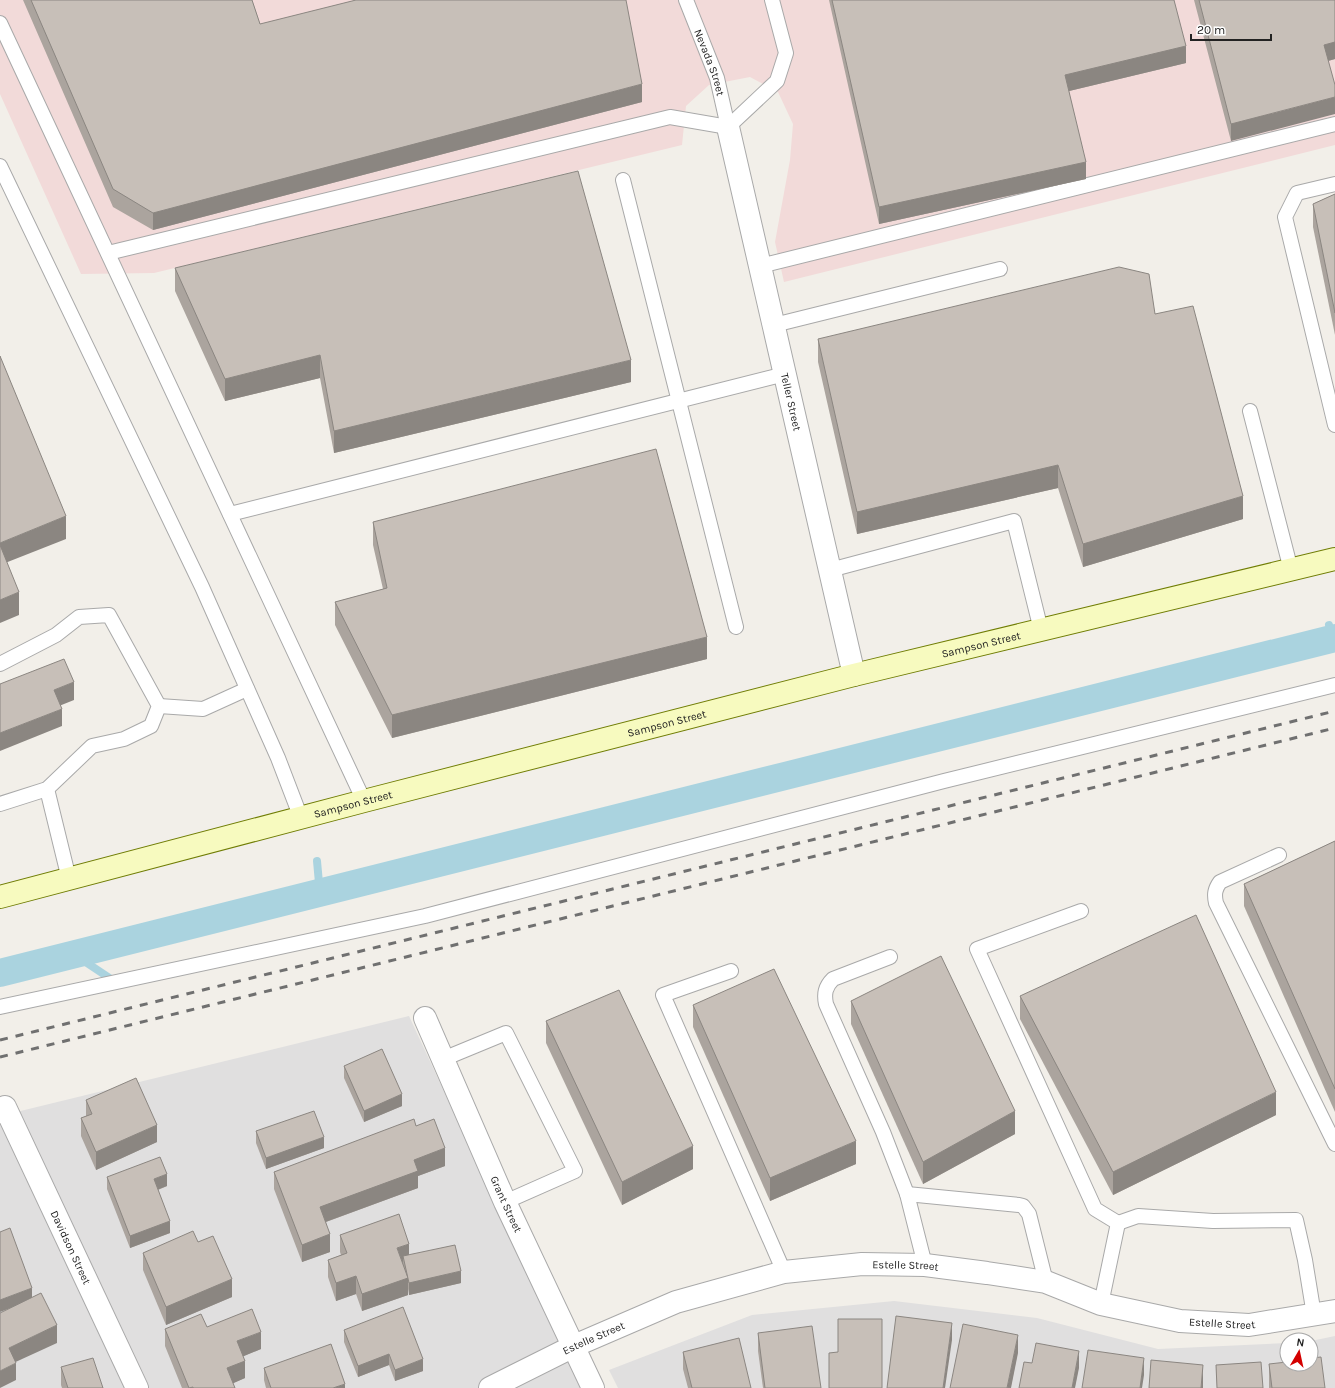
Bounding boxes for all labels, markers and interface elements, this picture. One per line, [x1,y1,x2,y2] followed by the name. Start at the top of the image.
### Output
[1191,16,1271,42] scale bar
[1197,23,1225,37] text: 20 m
[692,27,727,97] street label: Nevada Street
[778,372,804,432] street label: Teller Street
[940,629,1022,660] street label: Sampson Street
[626,707,707,740] street label: Sampson Street
[312,788,394,821] street label: Sampson Street
[488,1174,525,1234] street label: Grant Street
[48,1208,94,1286] street label: Davidson Street
[872,1258,939,1273] street label: Estelle Street
[1189,1315,1256,1332] street label: Estelle Street
[560,1319,626,1357] street label: Estelle Street
[1279,1332,1319,1372] north arrow
[1296,1336,1305,1350] text: N

